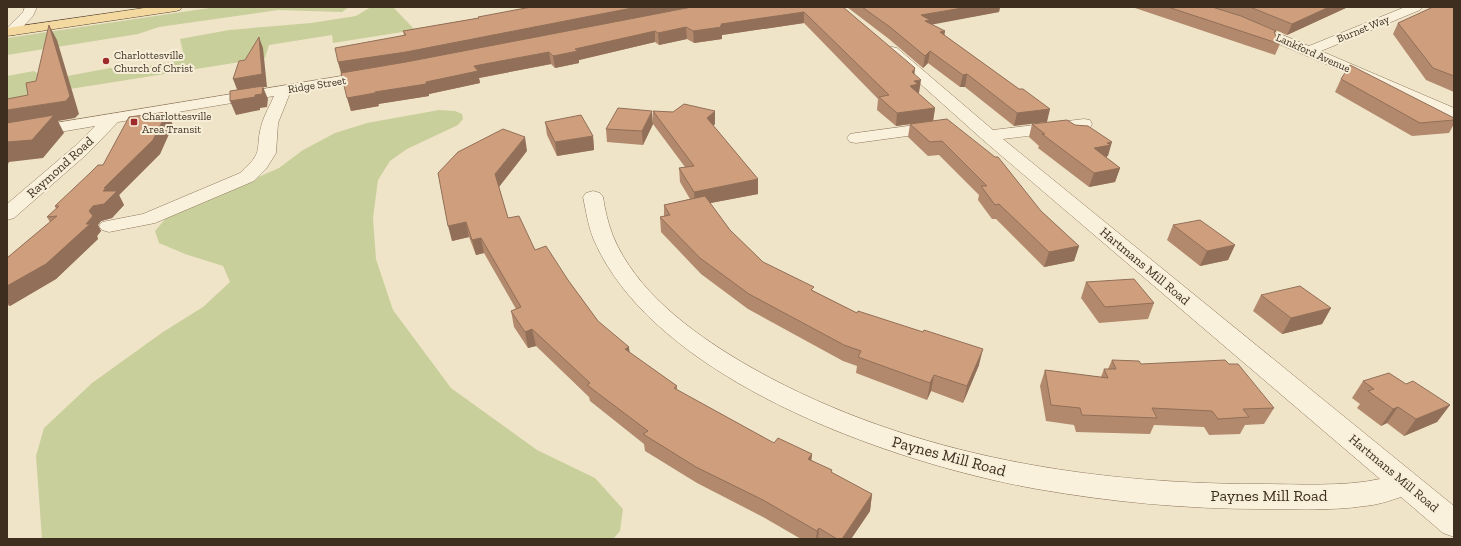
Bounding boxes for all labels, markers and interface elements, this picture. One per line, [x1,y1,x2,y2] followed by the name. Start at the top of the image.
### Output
[1335,12,1392,45] street label: Burnet Way
[1274,31,1352,75] street label: Lankford Avenue
[114,49,194,75] place label: Charlottesville Church of Christ
[101,56,111,66] marker: Charlottesville Church of Christ
[287,74,348,96] street label: Ridge Street
[142,110,212,136] place label: Charlottesville Area Transit
[129,117,139,127] marker: Charlottesville Area Transit
[24,133,96,201] street label: Raymond Road
[1097,224,1193,308] street label: Hartmans Mill Road
[1346,431,1442,515] street label: Hartmans Mill Road
[890,432,1008,480] street label: Paynes Mill Road
[1210,486,1328,505] street label: Paynes Mill Road

